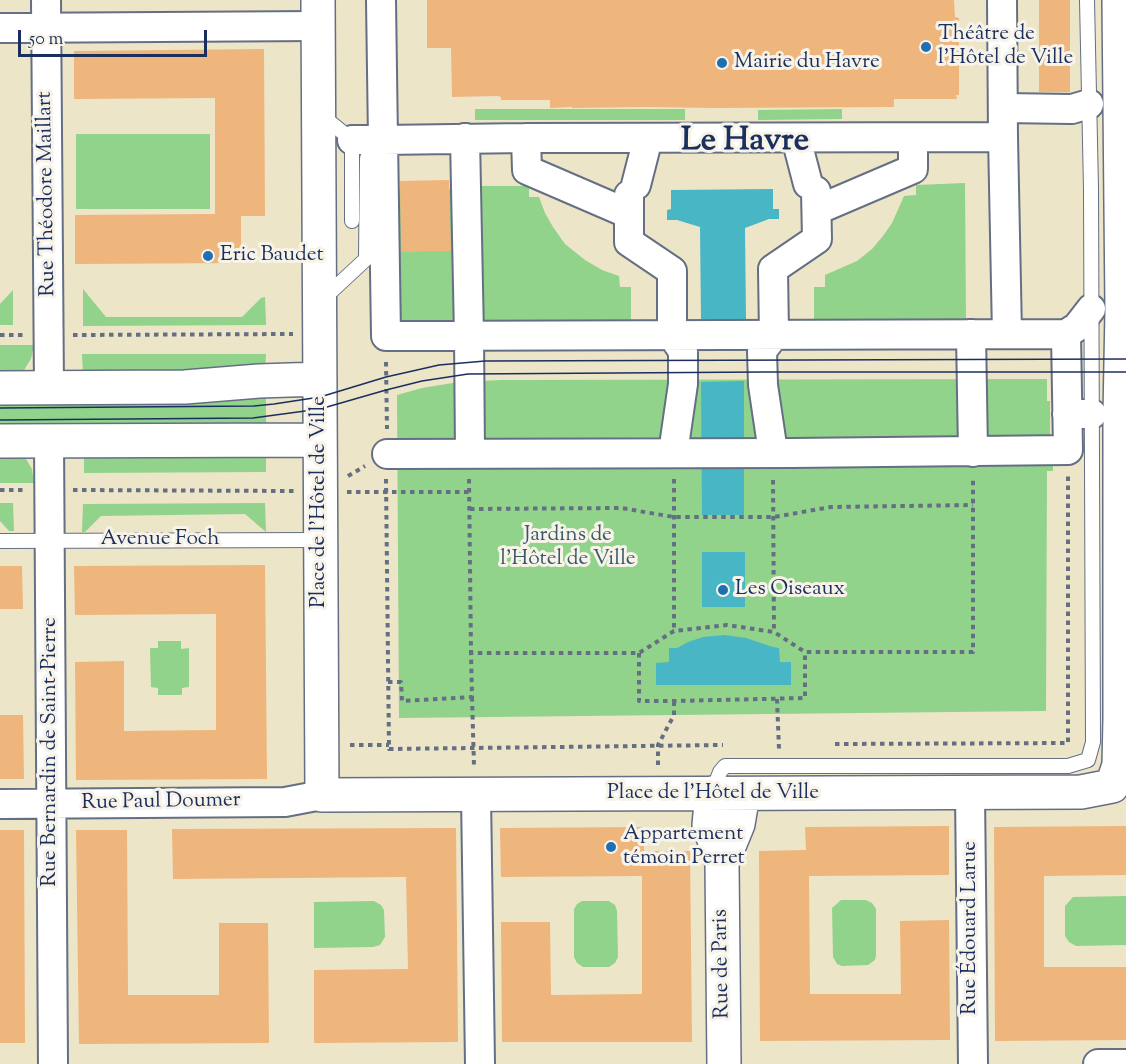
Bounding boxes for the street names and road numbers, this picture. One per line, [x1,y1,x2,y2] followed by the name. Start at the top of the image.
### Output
[34,91,62,297] street label: Rue Théodore Maillart
[307,396,333,608] street label: Place de l'Hôtel de Ville
[100,527,220,553] street label: Avenue Foch
[38,617,64,887] street label: Rue Bernardin de Saint-Pierre
[607,781,819,807] street label: Place de l'Hôtel de Ville
[81,789,241,817] street label: Rue Paul Doumer
[958,841,984,1015] street label: Rue Édouard Larue
[709,909,737,1019] street label: Rue de Paris

